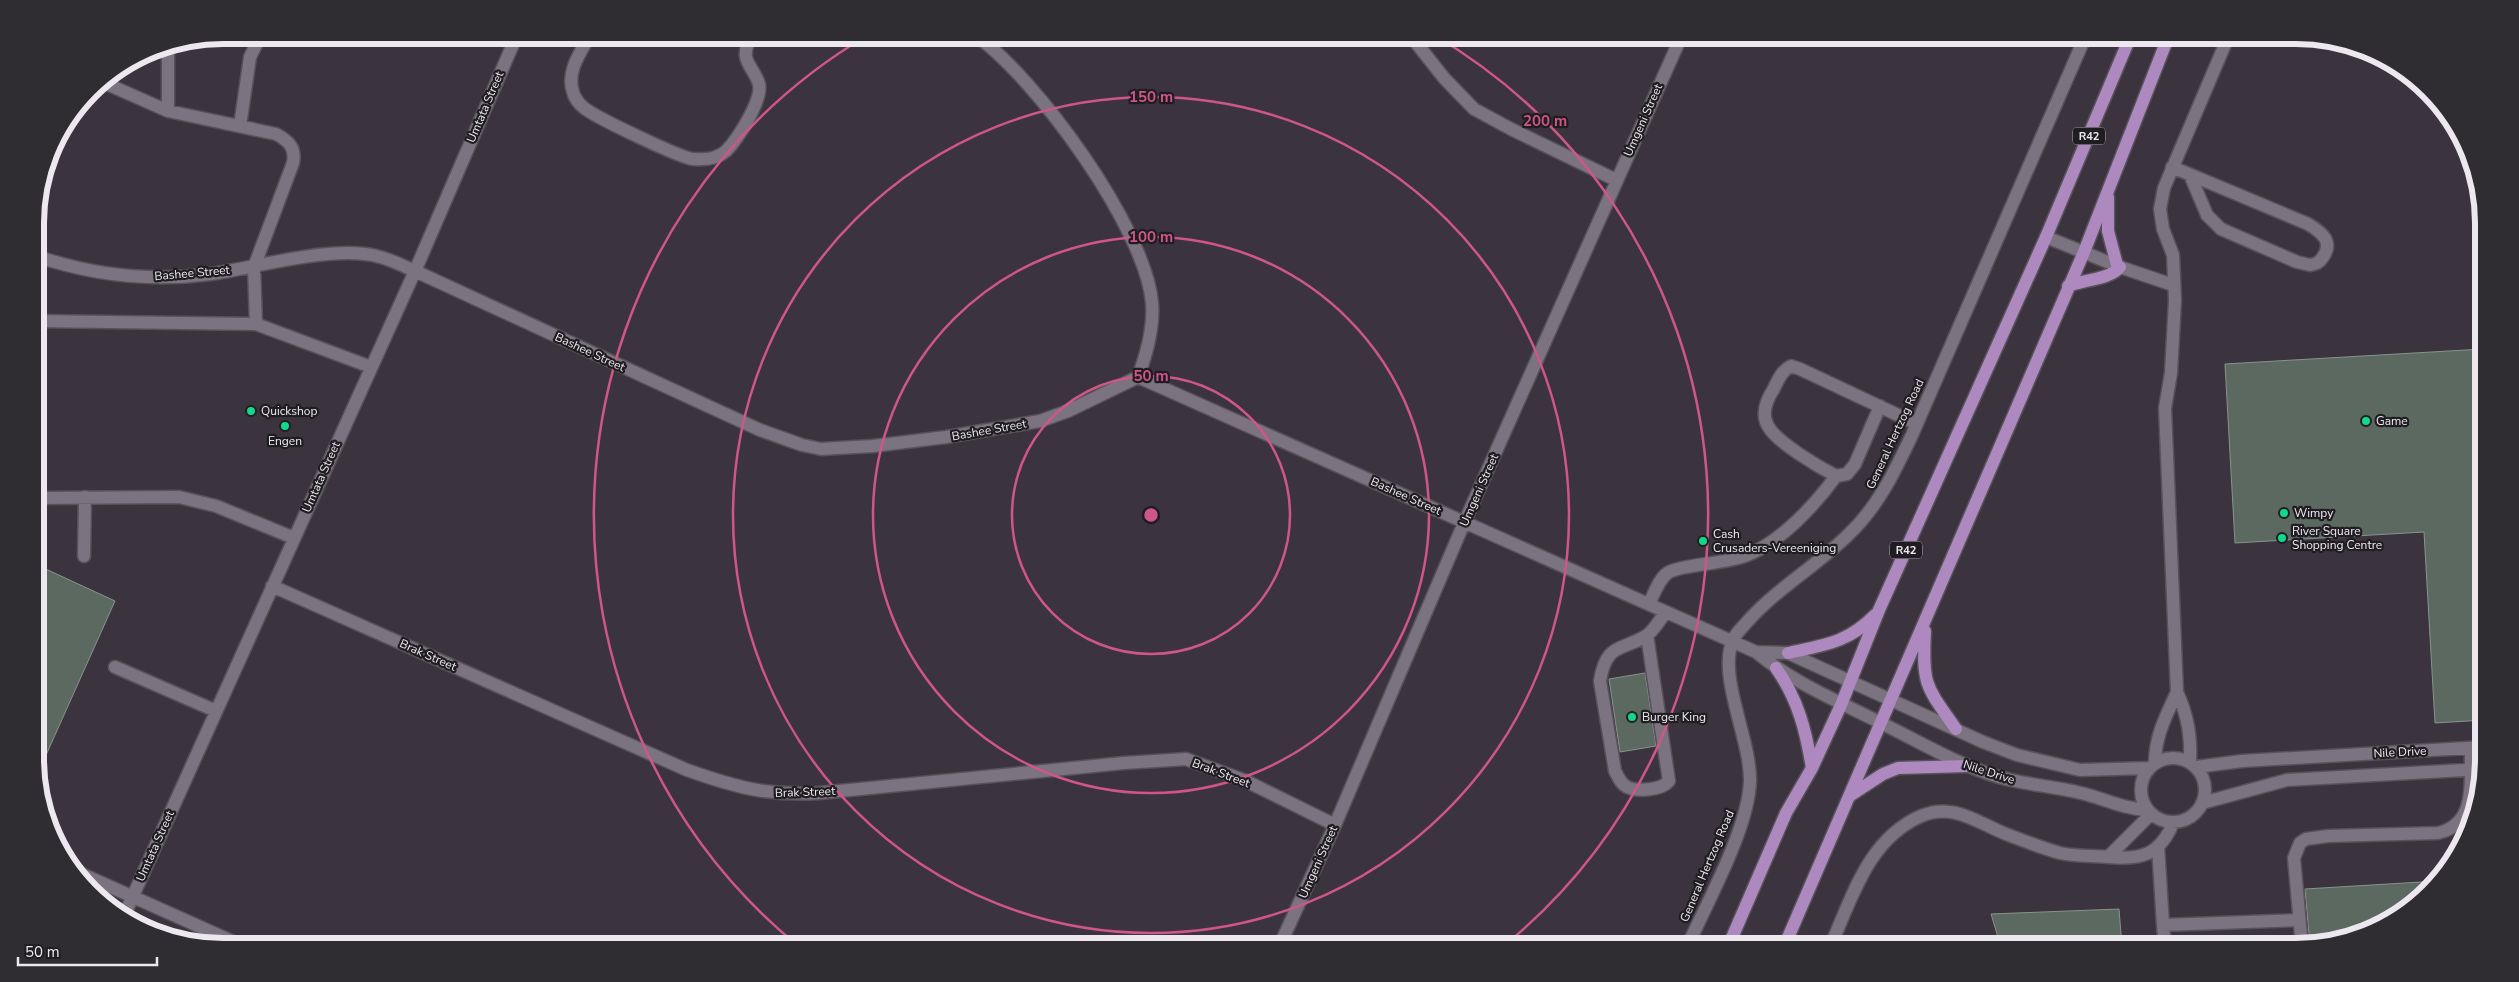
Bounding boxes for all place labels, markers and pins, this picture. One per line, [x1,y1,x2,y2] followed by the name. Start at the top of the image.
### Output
[261,403,317,419] place label: Quickshop
[245,405,257,417] marker: Quickshop
[2376,413,2408,429] place label: Game
[2360,415,2372,427] marker: Game
[279,420,291,432] marker: Engen
[268,433,302,449] place label: Engen
[2294,505,2334,521] place label: Wimpy
[1142,506,1160,524] centre of rings
[2278,507,2290,519] marker: Wimpy
[2292,523,2382,553] place label: River Square Shopping Centre
[1713,526,1836,556] place label: Cash Crusaders-Vereeniging
[2276,532,2288,544] marker: River Square Shopping Centre
[1697,535,1709,547] marker: Cash Crusaders-Vereeniging
[1642,709,1706,725] place label: Burger King
[1626,711,1638,723] marker: Burger King

